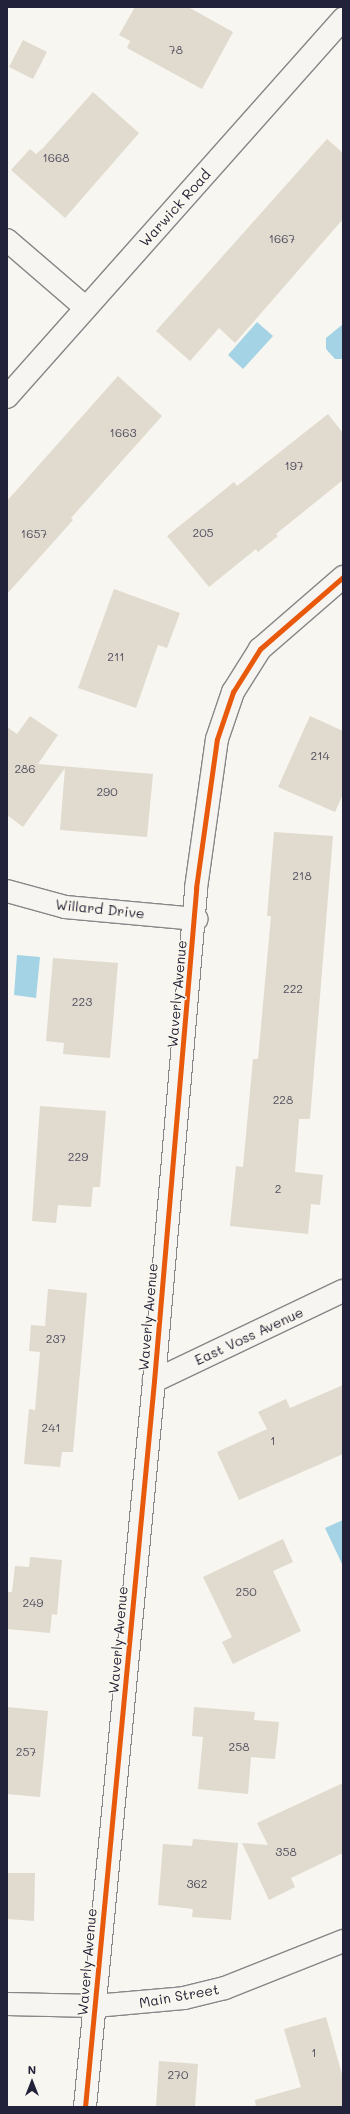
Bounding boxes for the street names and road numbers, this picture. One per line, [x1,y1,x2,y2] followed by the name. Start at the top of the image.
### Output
[136,166,214,250] street label: Warwick Road
[55,896,145,922] street label: Willard Drive
[164,940,190,1048] street label: Waverly Avenue
[135,1263,161,1371] street label: Waverly Avenue
[192,1303,306,1369] street label: East Voss Avenue
[105,1586,131,1694] street label: Waverly Avenue
[74,1908,100,2016] street label: Waverly Avenue
[138,1981,220,2011] street label: Main Street

